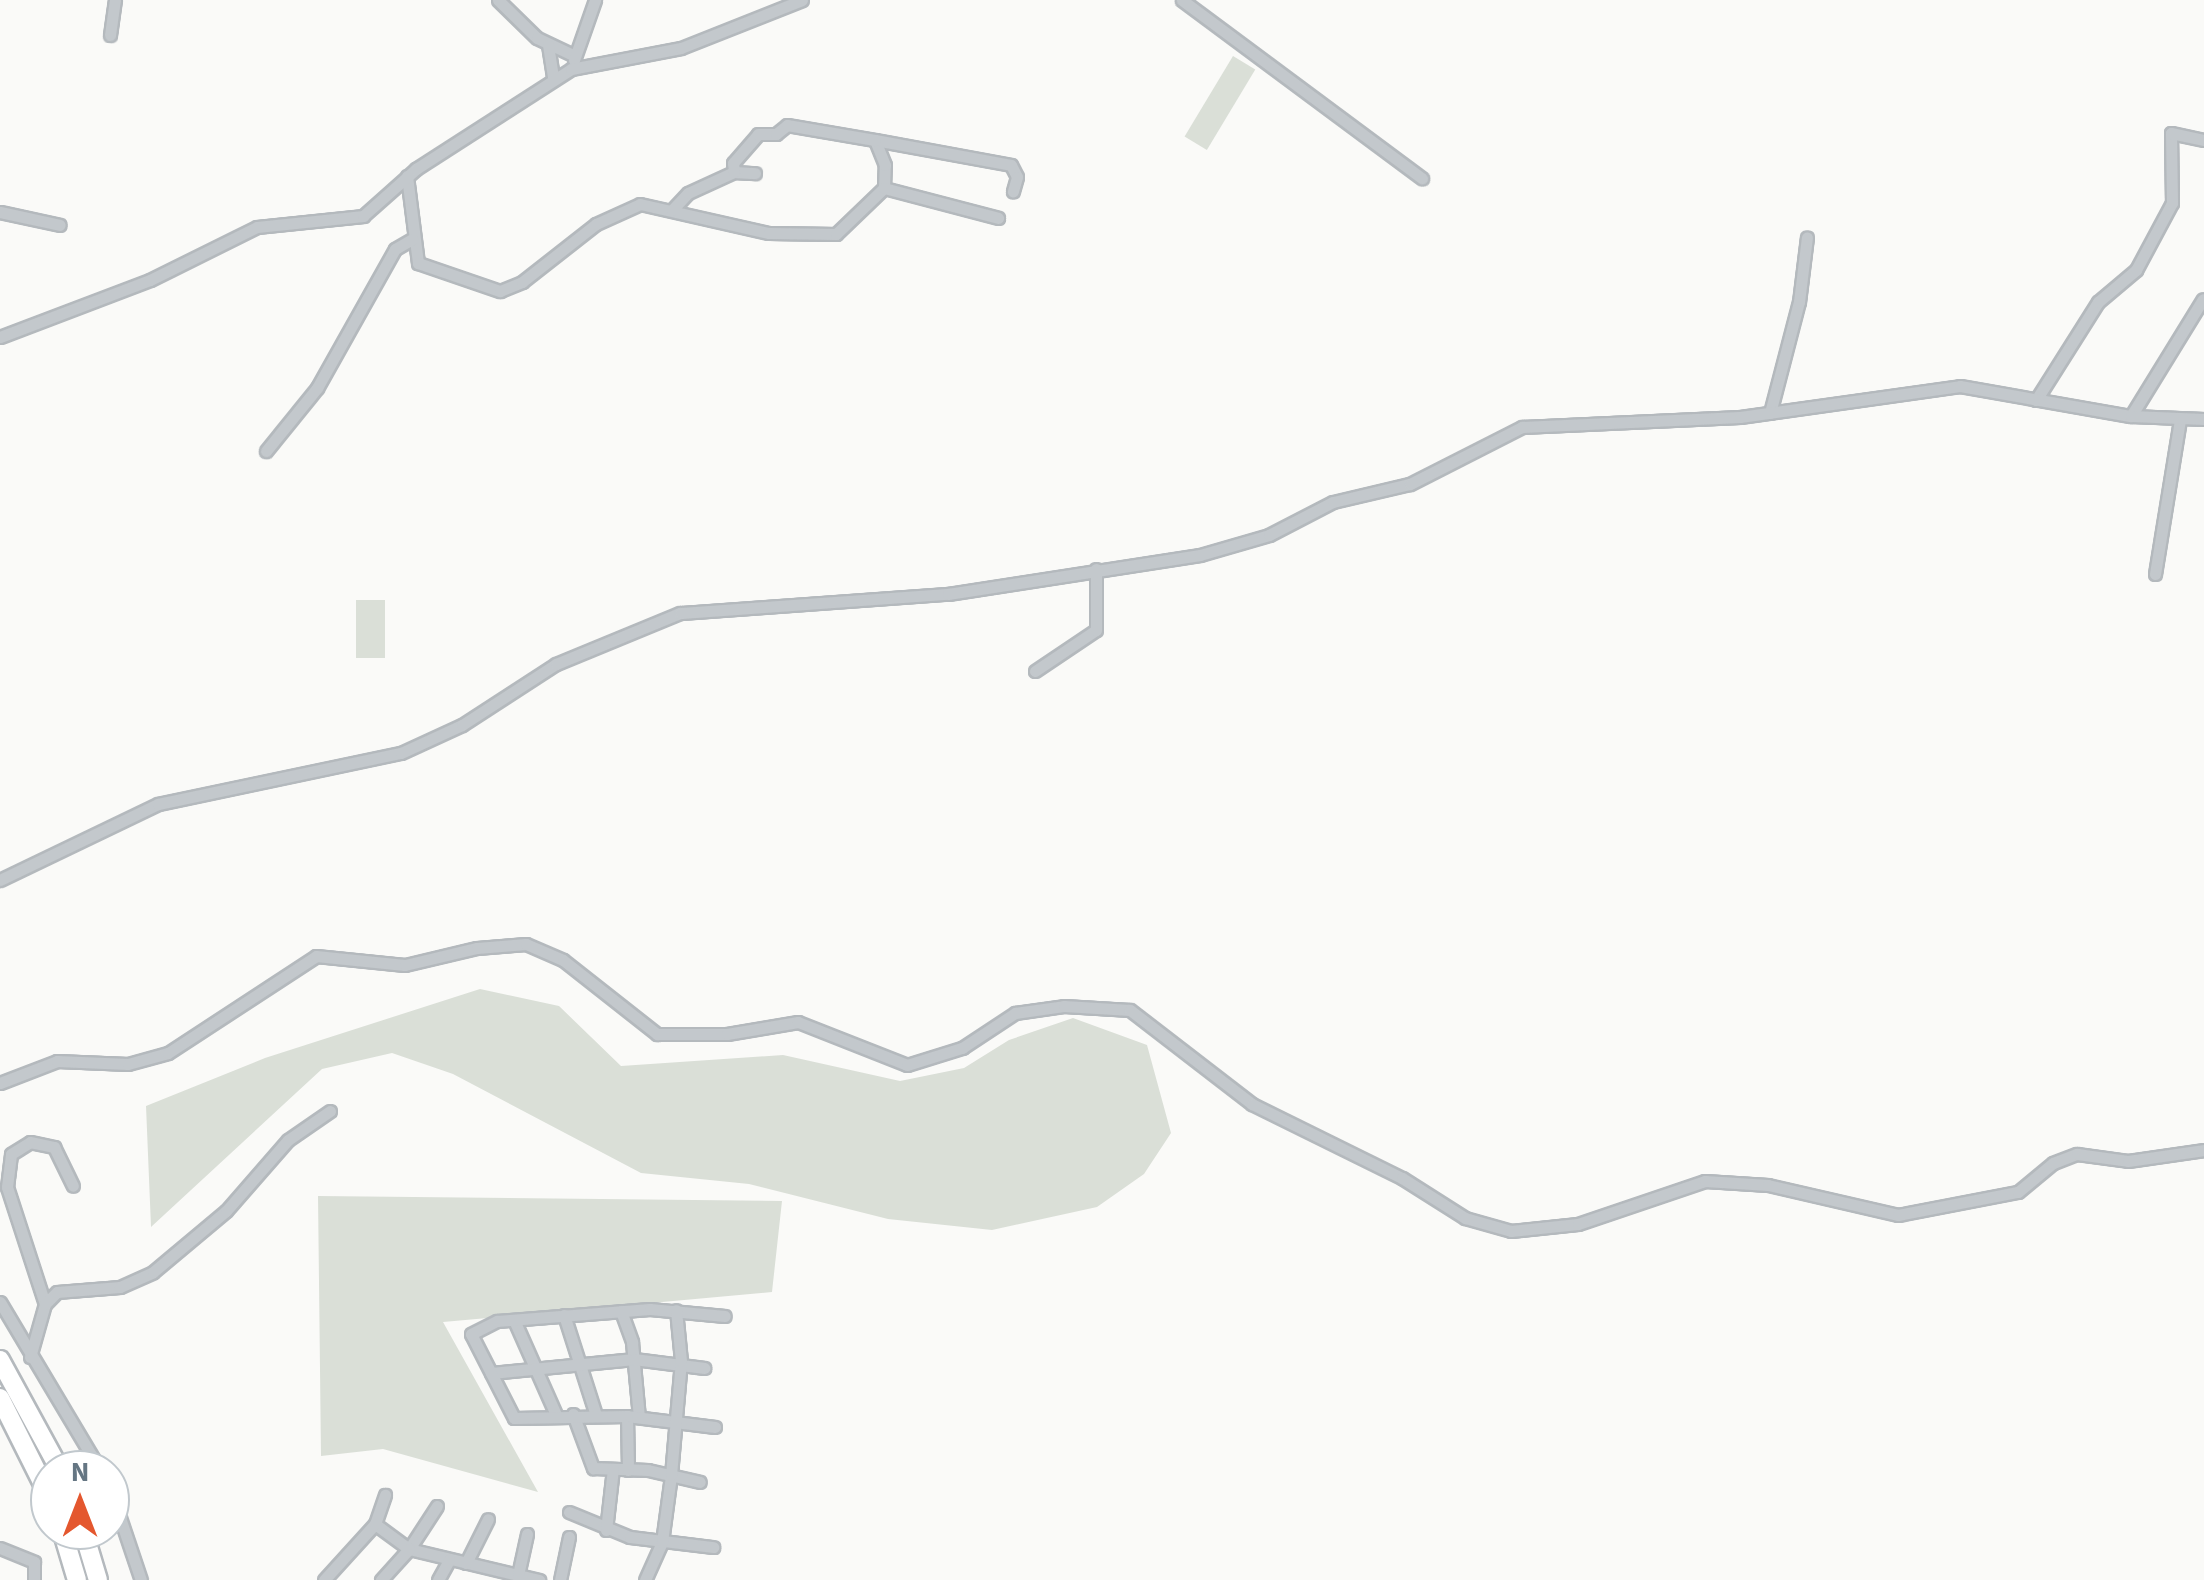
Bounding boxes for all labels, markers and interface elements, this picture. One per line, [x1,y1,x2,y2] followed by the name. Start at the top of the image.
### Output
[30,1450,130,1550] north arrow
[71,1452,89,1492] text: N

